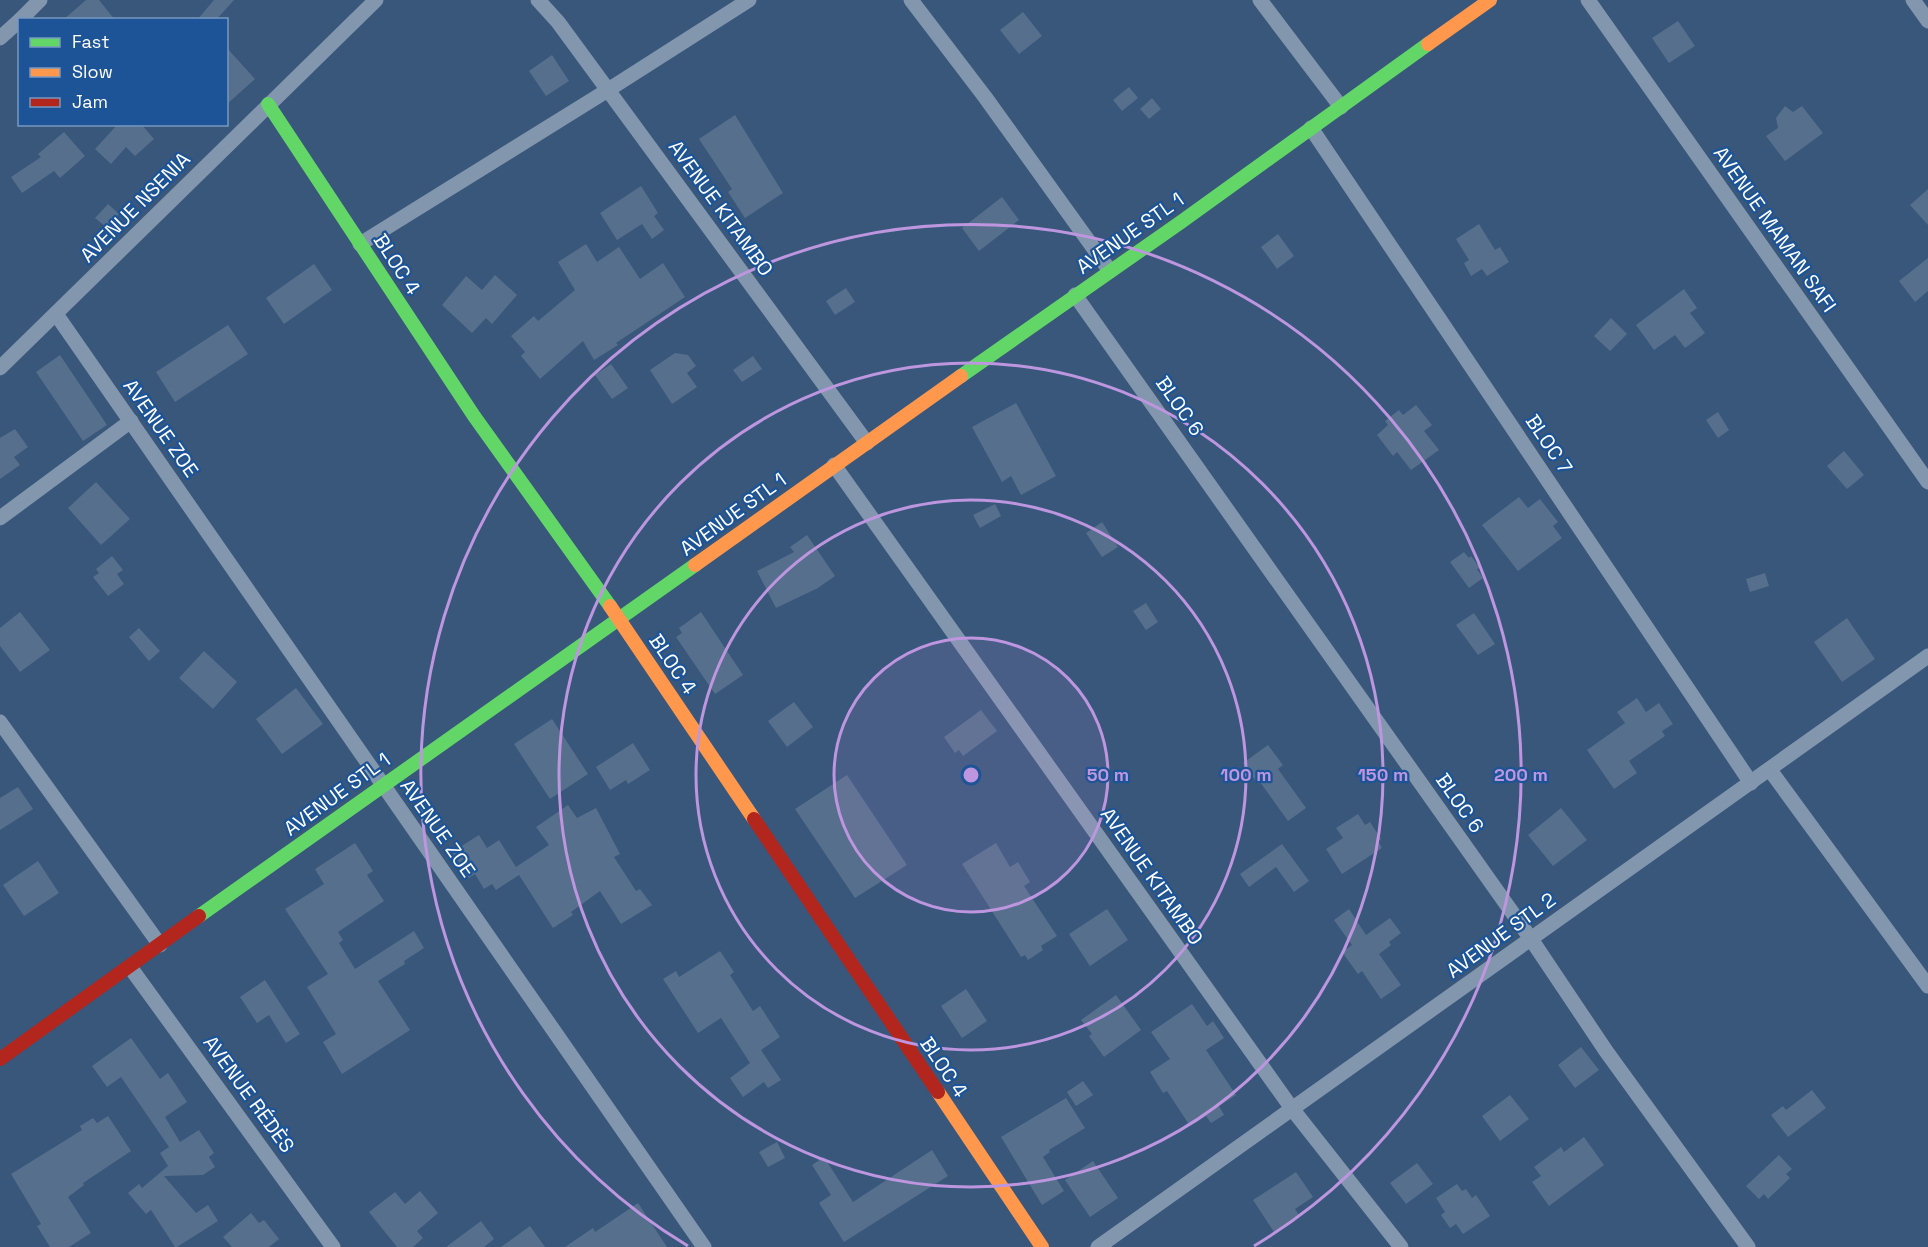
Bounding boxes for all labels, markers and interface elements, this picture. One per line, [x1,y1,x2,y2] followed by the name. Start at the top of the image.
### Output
[18,18,228,126] legend
[72,30,109,53] text: Fast
[72,60,113,83] text: Slow
[72,90,108,113] text: Jam
[663,135,779,281] street label: AVENUE KITAMBO
[1708,141,1842,317] street label: AVENUE MAMAN SAFI
[74,146,196,268] street label: AVENUE NSENIA
[1071,186,1189,280] street label: AVENUE STL 1
[368,229,426,299] street label: BLOC 4
[1150,371,1210,441] street label: BLOC 6
[118,374,204,482] street label: AVENUE ZOE
[1520,409,1578,479] street label: BLOC 7
[675,467,791,561] street label: AVENUE STL 1
[643,629,703,699] street label: BLOC 4
[279,747,395,841] street label: AVENUE STL 1
[1087,763,1129,786] text: 50 m
[1220,763,1272,786] text: 100 m
[1358,763,1408,786] text: 150 m
[1494,763,1548,786] text: 200 m
[961,765,981,785] centre of rings
[1430,768,1490,838] street label: BLOC 6
[395,774,481,882] street label: AVENUE ZOE
[1095,802,1209,950] street label: AVENUE KITAMBO
[1441,887,1561,983] street label: AVENUE STL 2
[198,1030,300,1158] street label: AVENUE RÉDÈS
[914,1032,974,1102] street label: BLOC 4

